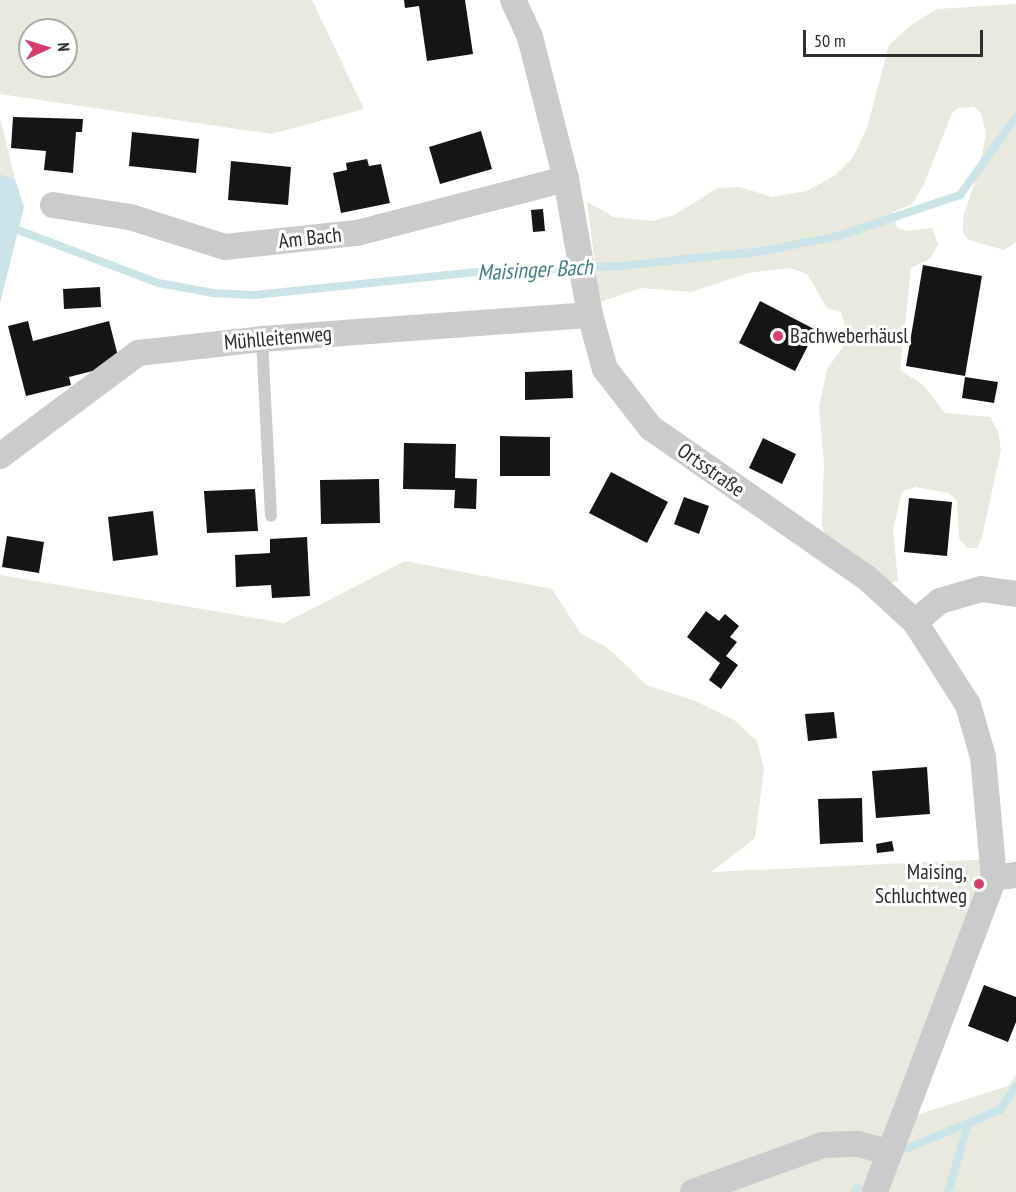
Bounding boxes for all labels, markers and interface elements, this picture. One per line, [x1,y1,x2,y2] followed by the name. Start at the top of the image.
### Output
[18,18,78,78] north arrow
[806,18,986,56] scale bar
[814,29,846,52] text: 50 m
[54,42,74,52] text: N
[277,222,343,254] street label: Am Bach
[477,254,593,286] water label: Maisinger Bach
[223,321,333,355] street label: Mühlleitenweg
[790,323,908,349] place label: Bachweberhäusl
[771,329,785,343] marker: Bachweberhäusl
[672,438,750,502] street label: Ortsstraße
[875,859,967,909] place label: Maising, Schluchtweg
[972,877,986,891] marker: Maising, Schluchtweg

